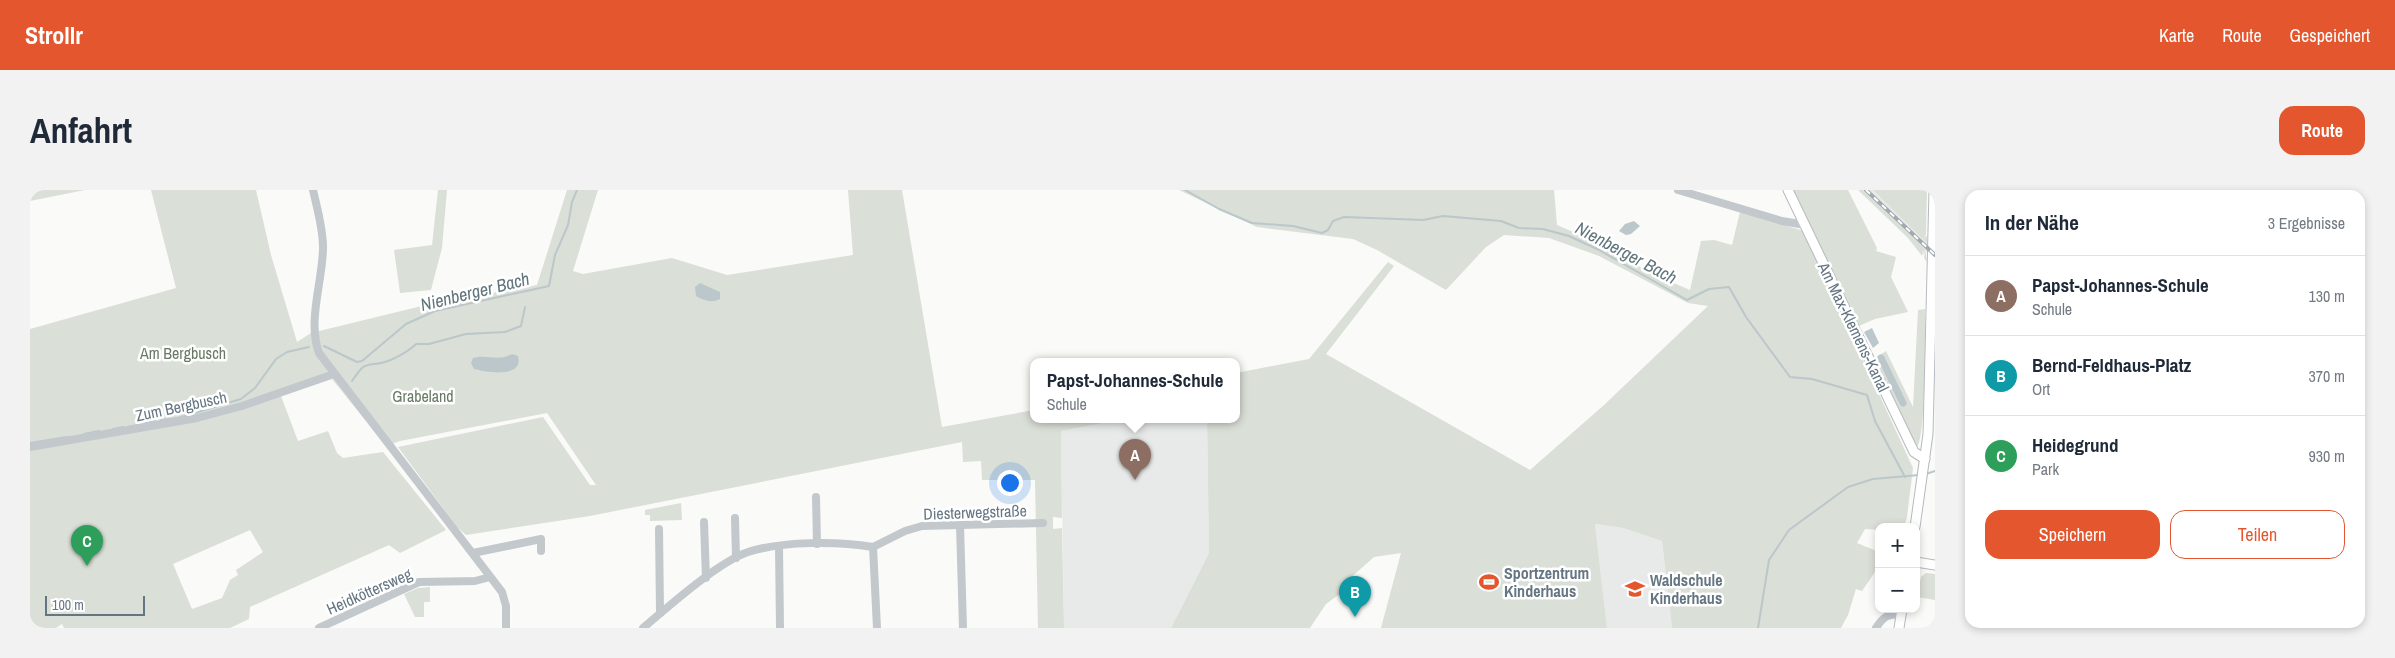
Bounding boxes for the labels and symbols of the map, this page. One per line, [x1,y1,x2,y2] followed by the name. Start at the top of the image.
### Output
[1571,215,1681,290] water label: Nienberger Bach
[1813,258,1895,395] street label: Am Max-Klemens-Kanal
[418,266,532,317] water label: Nienberger Bach
[139,342,226,364] park label: Am Bergbusch
[392,385,454,407] park label: Grabeland
[133,386,229,426] street label: Zum Bergbusch
[1119,439,1151,480] pin: A
[997,470,1023,496] your location
[923,499,1027,525] street label: Diesterwegstraße
[71,525,103,566] pin: C
[323,562,416,620] street label: Heidköttersweg
[1504,562,1589,602] place label: Sportzentrum Kinderhaus
[1650,569,1722,609] place label: Waldschule Kinderhaus
[1478,571,1500,593] sports icon: Sportzentrum Kinderhaus
[1339,576,1371,617] pin: B
[1624,578,1646,600] school or university icon: Waldschule Kinderhaus
[45,593,145,616] scale bar

